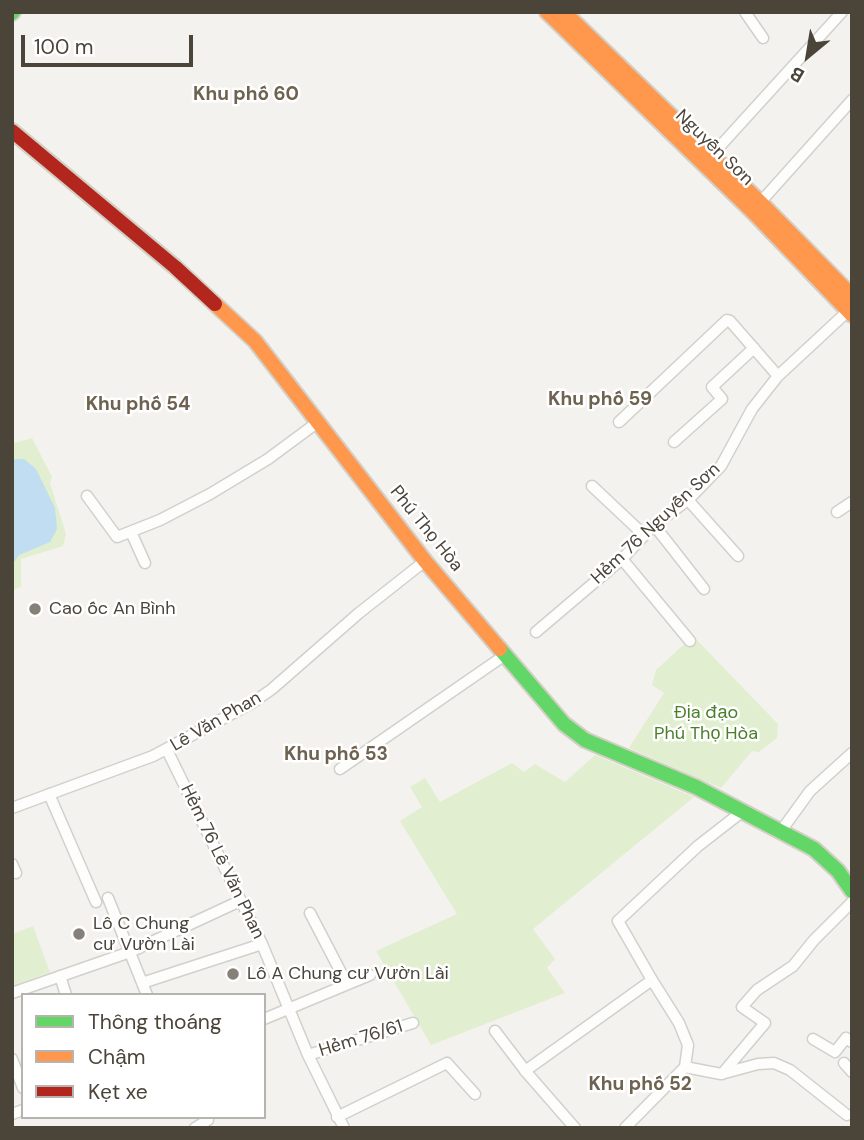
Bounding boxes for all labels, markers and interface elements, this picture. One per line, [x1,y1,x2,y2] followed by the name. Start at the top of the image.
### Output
[24,21,196,65] scale bar
[773,21,843,91] north arrow
[34,33,94,61] text: 100 m
[786,61,809,88] text: B
[193,84,299,106] district label: Khu phố 60
[671,106,757,190] street label: Nguyễn Sơn
[548,389,652,411] district label: Khu phố 59
[86,394,190,416] district label: Khu phố 54
[587,459,725,589] street label: Hẻm 76 Nguyễn Sơn
[385,482,467,576] street label: Phú Thọ Hòa
[49,598,176,620] place label: Cao ốc An Bình
[27,601,43,617] marker: Cao ốc An Bình
[167,687,265,757] street label: Lê Văn Phan
[654,702,758,744] park label: Địa đạo Phú Thọ Hòa
[284,744,388,766] district label: Khu phố 53
[175,781,269,943] street label: Hẻm 76 Lê Văn Phan
[93,913,195,956] place label: Lô C Chung cư Vườn Lài
[71,926,87,942] marker: Lô C Chung cư Vườn Lài
[247,963,449,985] place label: Lô A Chung cư Vườn Lài
[225,966,241,982] marker: Lô A Chung cư Vườn Lài
[21,993,266,1119] legend
[88,1008,222,1036] text: Thông thoáng
[317,1016,405,1062] street label: Hẻm 76/61
[88,1043,146,1071] text: Chậm
[588,1074,692,1096] district label: Khu phố 52
[88,1078,148,1106] text: Kẹt xe

